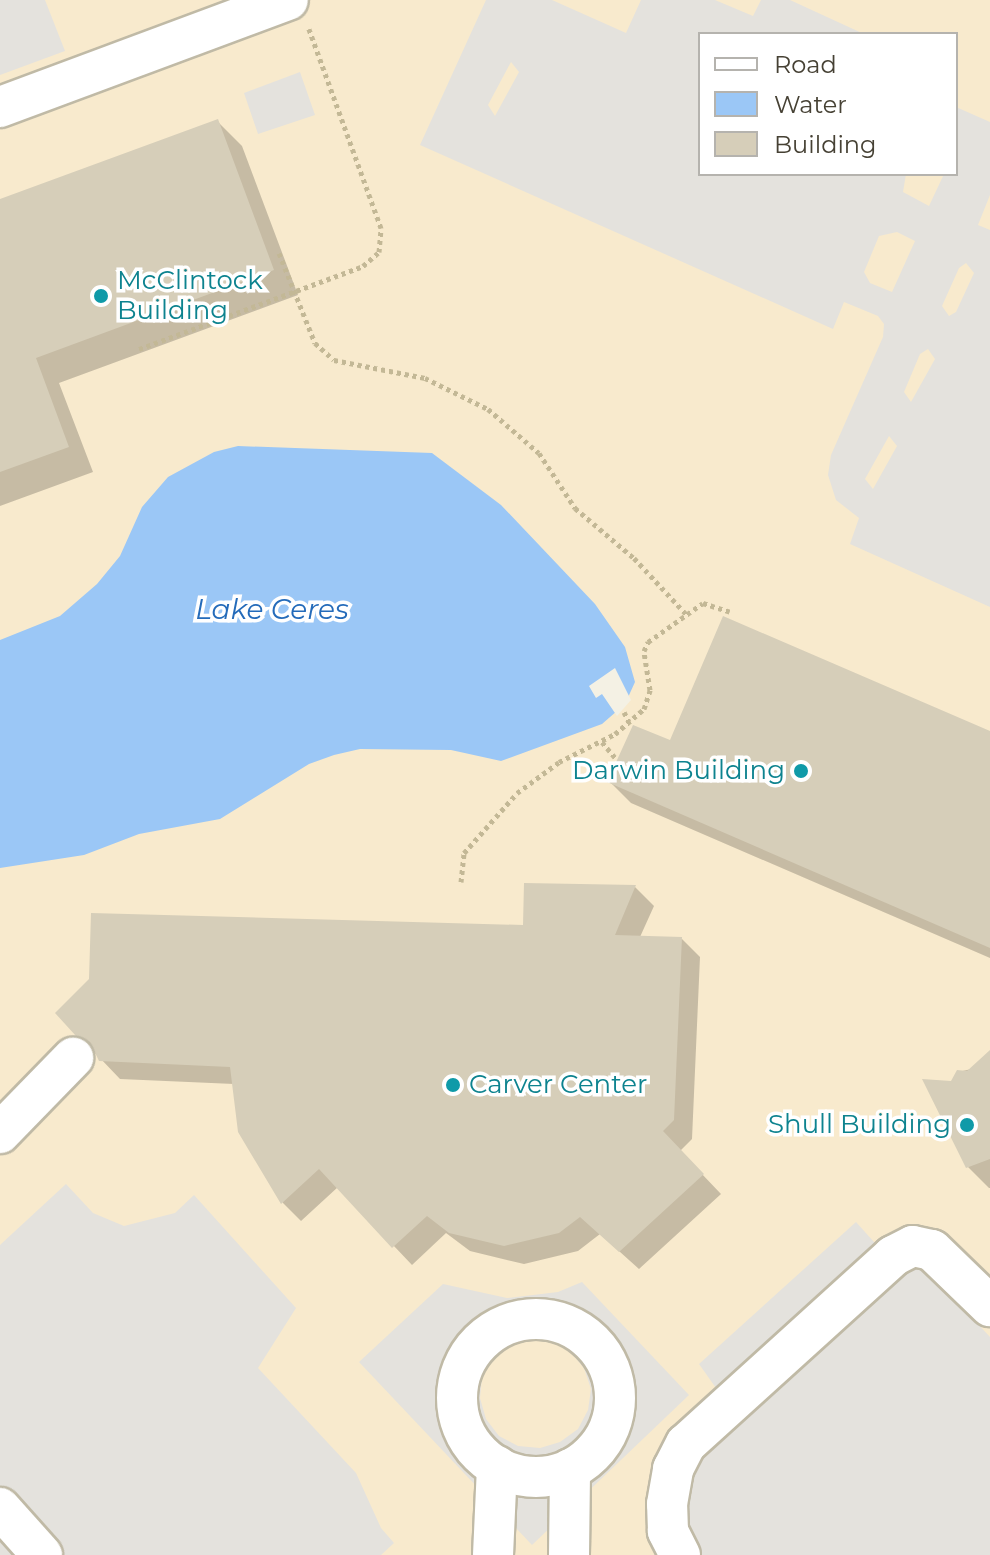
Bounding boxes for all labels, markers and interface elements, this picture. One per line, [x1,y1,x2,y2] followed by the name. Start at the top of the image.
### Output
[698,32,958,176] legend
[774,50,837,79] text: Road
[774,90,847,119] text: Water
[774,130,877,159] text: Building
[117,265,263,326] place label: McClintock Building
[92,287,110,305] marker: McClintock Building
[195,592,349,626] water label: Lake Ceres
[572,755,785,787] place label: Darwin Building
[792,762,810,780] marker: Darwin Building
[469,1069,647,1101] place label: Carver Center
[444,1076,462,1094] marker: Carver Center
[768,1109,951,1141] place label: Shull Building
[958,1116,976,1134] marker: Shull Building

